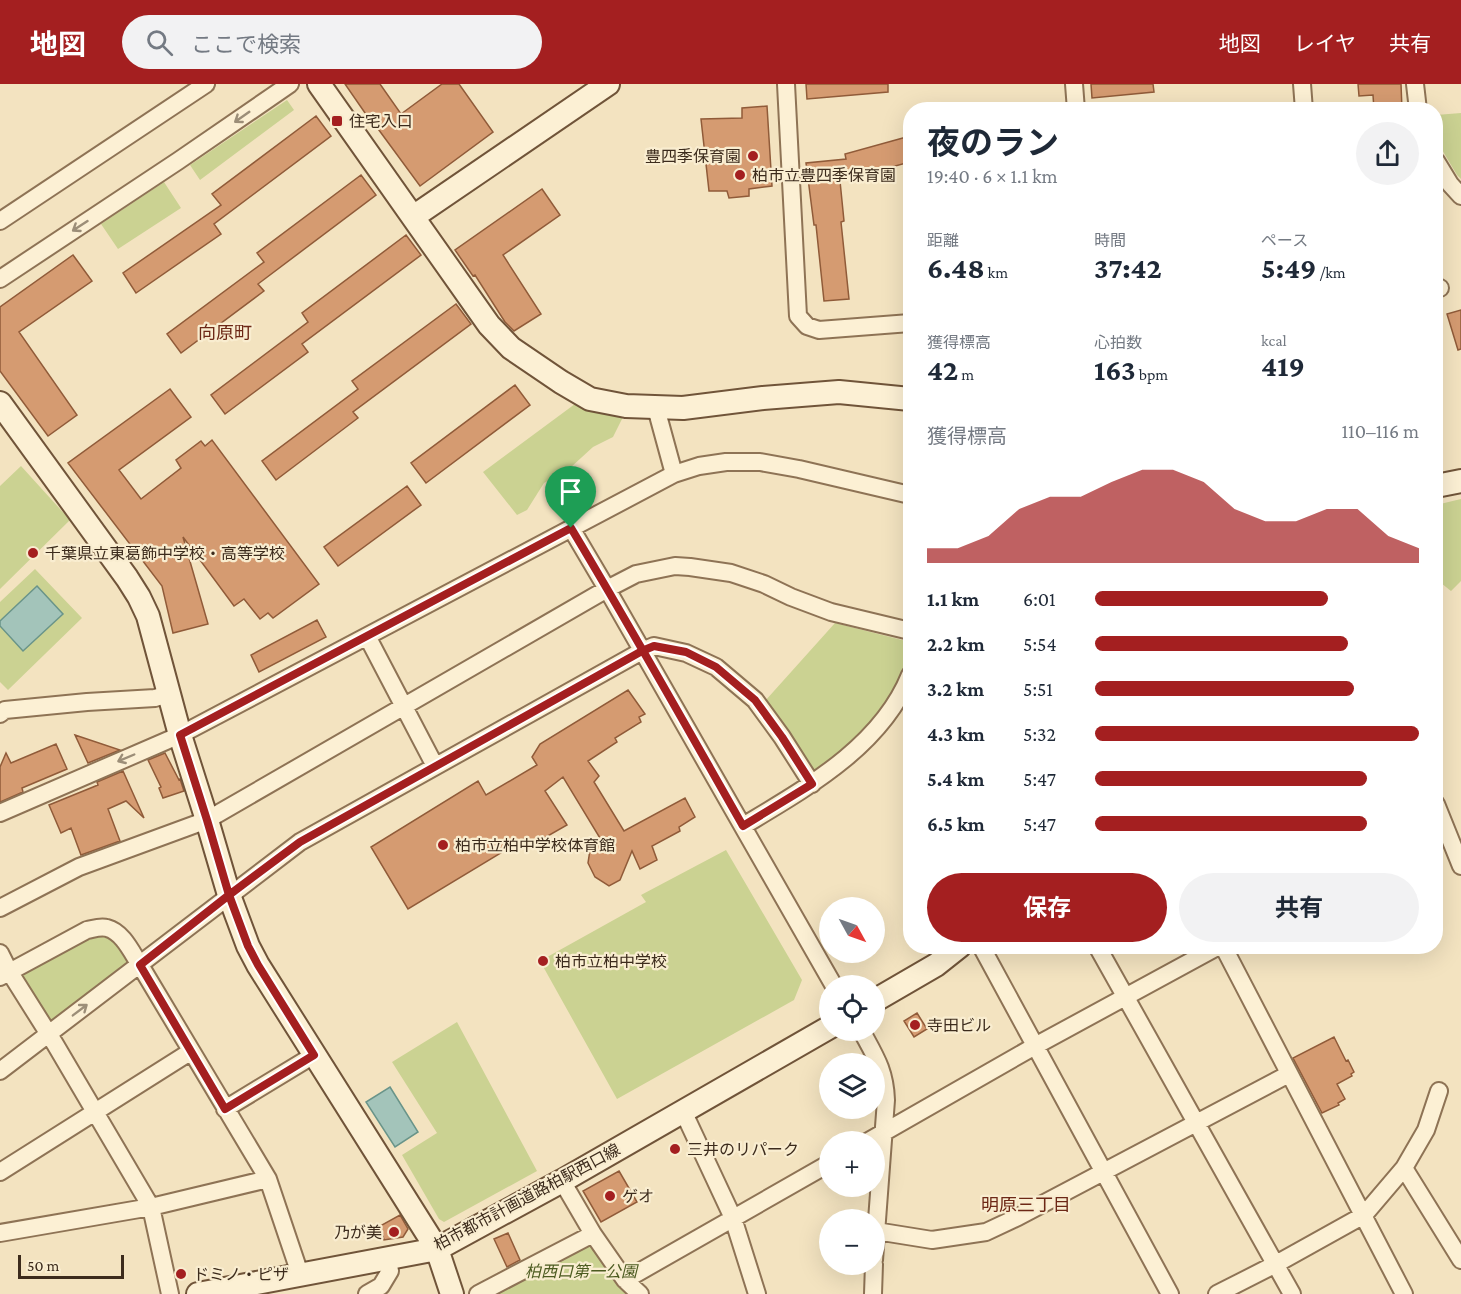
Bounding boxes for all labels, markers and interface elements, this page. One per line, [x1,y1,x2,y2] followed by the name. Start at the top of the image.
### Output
[122,15,542,69] search box
[143,26,176,59] icon: search
[30,29,86,60] text: 地図
[191,32,301,57] text: ここで検索
[1219,32,1261,56] text: 地図
[1294,32,1356,56] text: レイヤ
[1389,32,1431,56] text: 共有
[234,111,251,123] one-way arrow
[349,113,413,130] place label: 住宅入口
[330,114,344,128] marker: 住宅入口
[1356,122,1419,185] button: share
[927,124,1059,161] text: 夜のラン
[645,148,741,165] place label: 豊四季保育園
[746,149,760,163] marker: 豊四季保育園
[927,165,1058,187] text: 19:40 · 6 × 1.1 km
[752,167,896,184] place label: 柏市立豊四季保育園
[733,168,747,182] marker: 柏市立豊四季保育園
[72,220,89,232] one-way arrow
[927,232,959,249] text: 距離
[1094,232,1126,249] text: 時間
[1261,232,1308,249] text: ペース
[927,251,985,284] text: 6.48
[1094,251,1162,284] text: 37:42
[1261,251,1316,284] text: 5:49
[985,264,1008,281] text: km
[1316,264,1346,281] text: /km
[198,323,252,343] district label: 向原町
[1261,332,1287,349] text: kcal
[927,334,991,351] text: 獲得標高
[1094,334,1142,351] text: 心拍数
[1261,349,1305,382] text: 419
[927,353,958,386] text: 42
[1094,353,1136,386] text: 163
[958,366,974,383] text: m
[1136,366,1168,383] text: bpm
[1341,420,1419,442] text: 110–116 m
[927,425,1007,447] text: 獲得標高
[545,466,596,528] pin
[554,475,587,508] icon: arrive
[45,545,285,562] place label: 千葉県立東葛飾中学校・高等学校
[26,546,40,560] marker: 千葉県立東葛飾中学校・高等学校
[927,588,979,610] text: 1.1 km
[1023,588,1056,610] text: 6:01
[927,633,985,655] text: 2.2 km
[1023,633,1057,655] text: 5:54
[927,678,984,700] text: 3.2 km
[1023,678,1053,700] text: 5:51
[927,723,985,745] text: 4.3 km
[1023,723,1056,745] text: 5:32
[117,753,136,764] one-way arrow
[927,768,984,790] text: 5.4 km
[1023,768,1056,790] text: 5:47
[927,813,985,835] text: 6.5 km
[1023,813,1056,835] text: 5:47
[455,837,615,854] place label: 柏市立柏中学校体育館
[436,838,450,852] marker: 柏市立柏中学校体育館
[927,873,1167,942] button: 保存
[1179,873,1419,942] button: 共有
[819,897,885,963] north arrow
[819,897,885,1275] map controls
[555,953,667,970] place label: 柏市立柏中学校
[536,954,550,968] marker: 柏市立柏中学校
[819,975,885,1041] button: locate
[72,1004,88,1016] one-way arrow
[927,1017,991,1034] place label: 寺田ビル
[908,1018,922,1032] marker: 寺田ビル
[819,1053,885,1119] button: layers
[819,1131,885,1197] button: +
[431,1141,623,1253] street label: 柏市都市計画道路柏駅西口線
[687,1141,799,1158] place label: 三井のリパーク
[668,1142,682,1156] marker: 三井のリパーク
[622,1188,654,1205] place label: ゲオ
[603,1189,617,1203] marker: ゲオ
[981,1195,1071,1215] district label: 明原三丁目
[819,1209,885,1275] button: −
[334,1224,382,1241] place label: 乃が美
[387,1225,401,1239] marker: 乃が美
[18,1252,124,1280] scale bar
[27,1257,59,1274] text: 50 m
[525,1263,639,1280] park label: 柏西口第一公園
[193,1266,289,1283] place label: ドミノ・ピザ
[174,1267,188,1281] marker: ドミノ・ピザ

